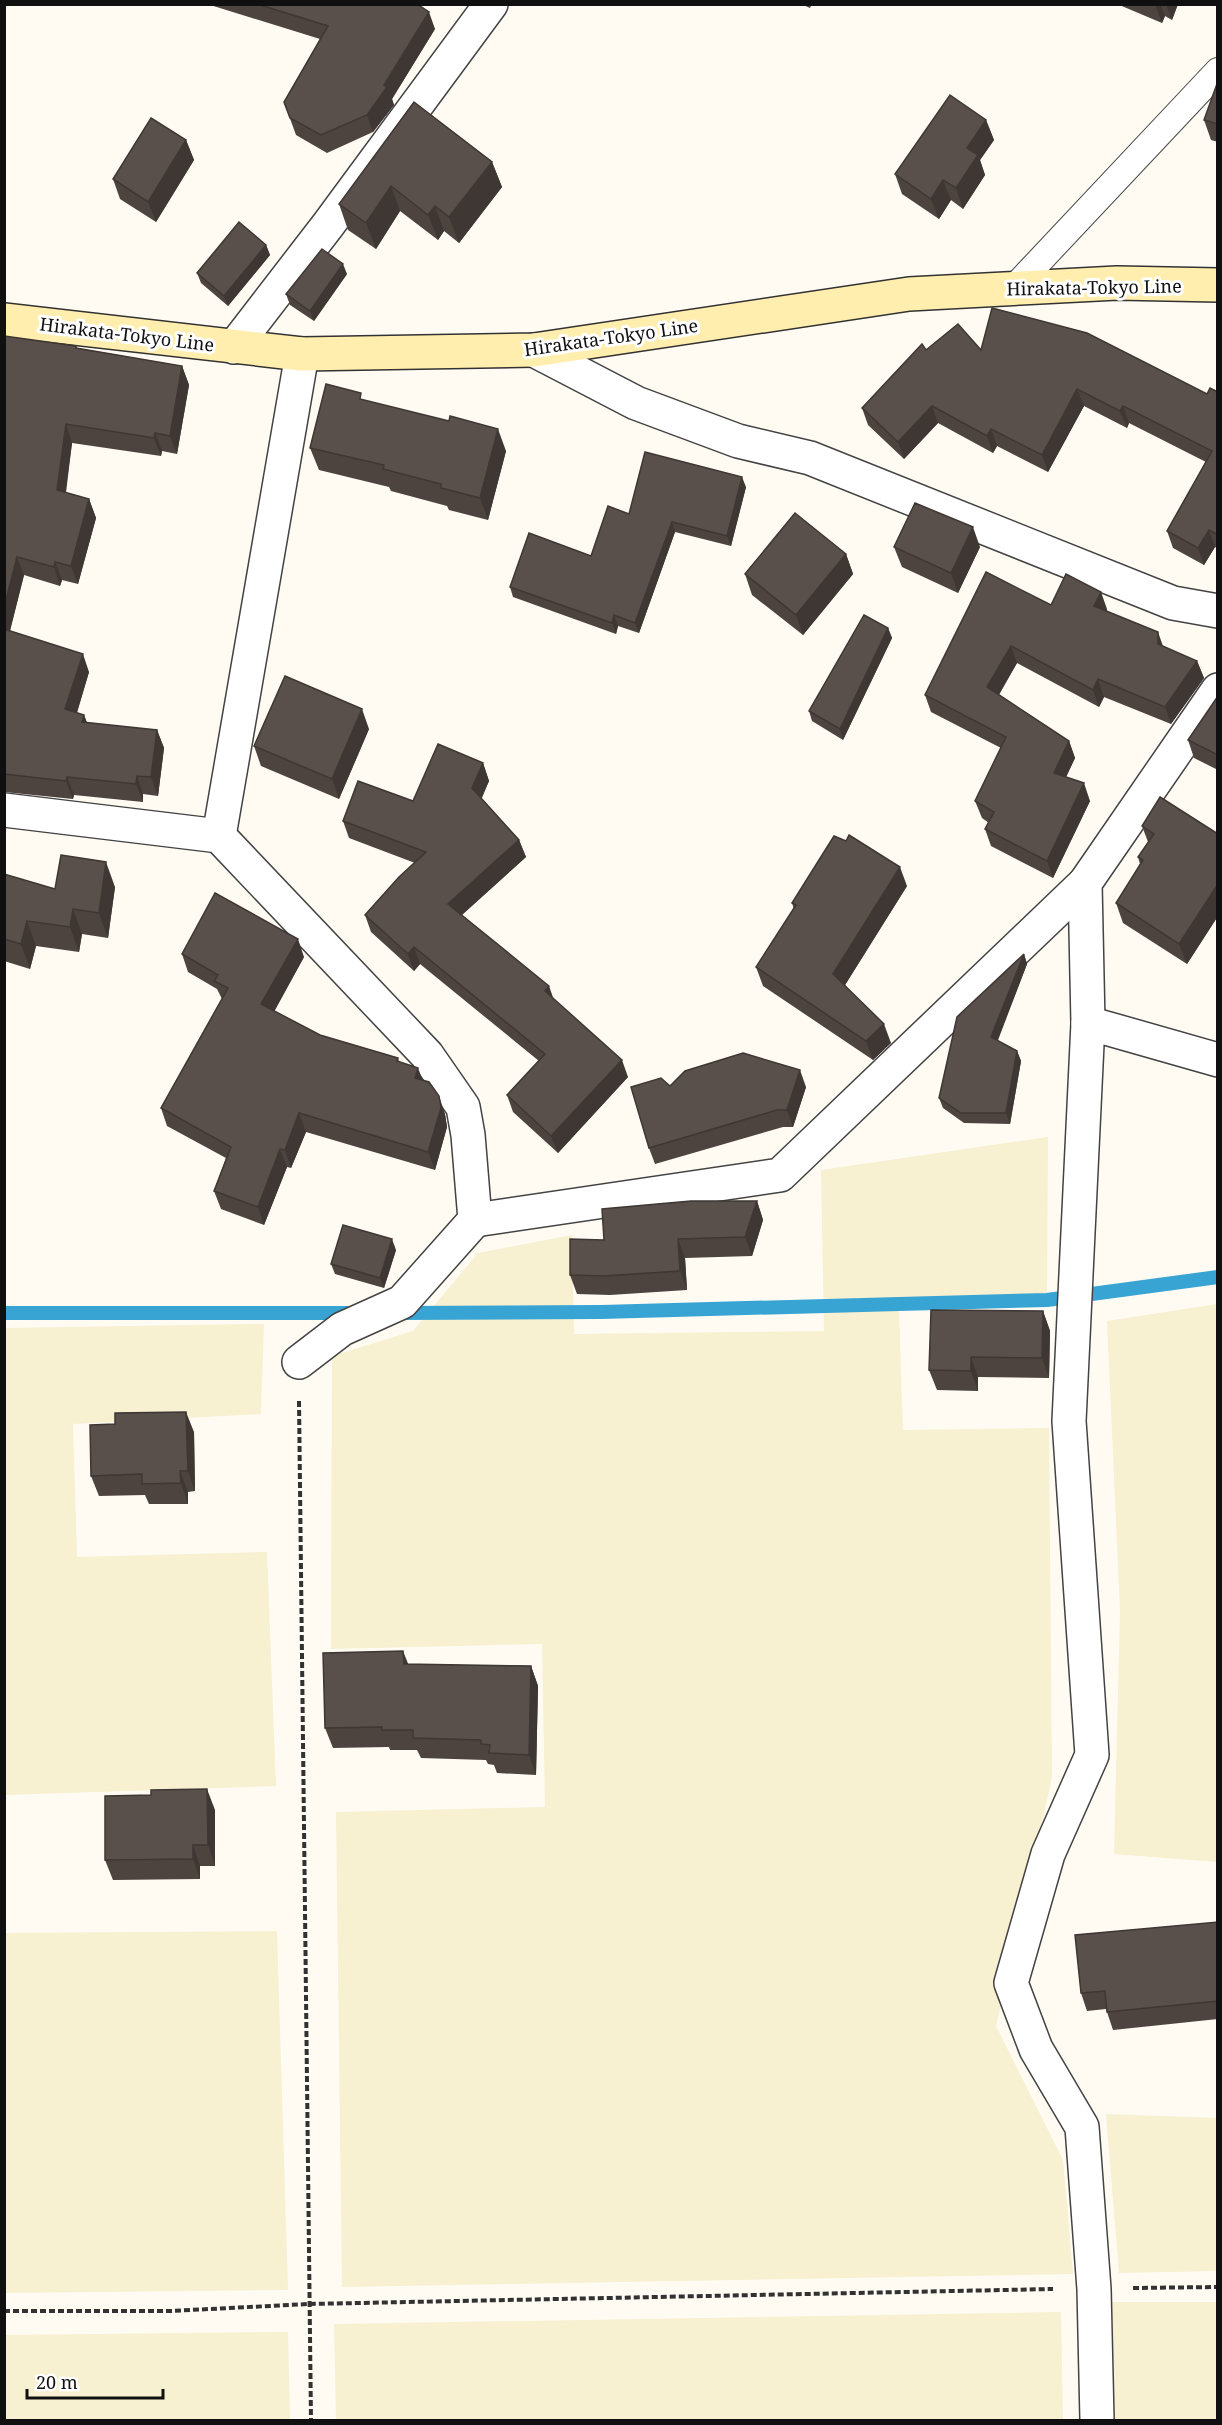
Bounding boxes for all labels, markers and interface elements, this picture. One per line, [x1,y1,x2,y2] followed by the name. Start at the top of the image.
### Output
[1006,273,1182,301] street label: Hirakata-Tokyo Line
[38,311,216,357] street label: Hirakata-Tokyo Line
[522,313,700,361] street label: Hirakata-Tokyo Line
[27,2362,164,2400] scale bar
[36,2370,78,2394] text: 20 m

